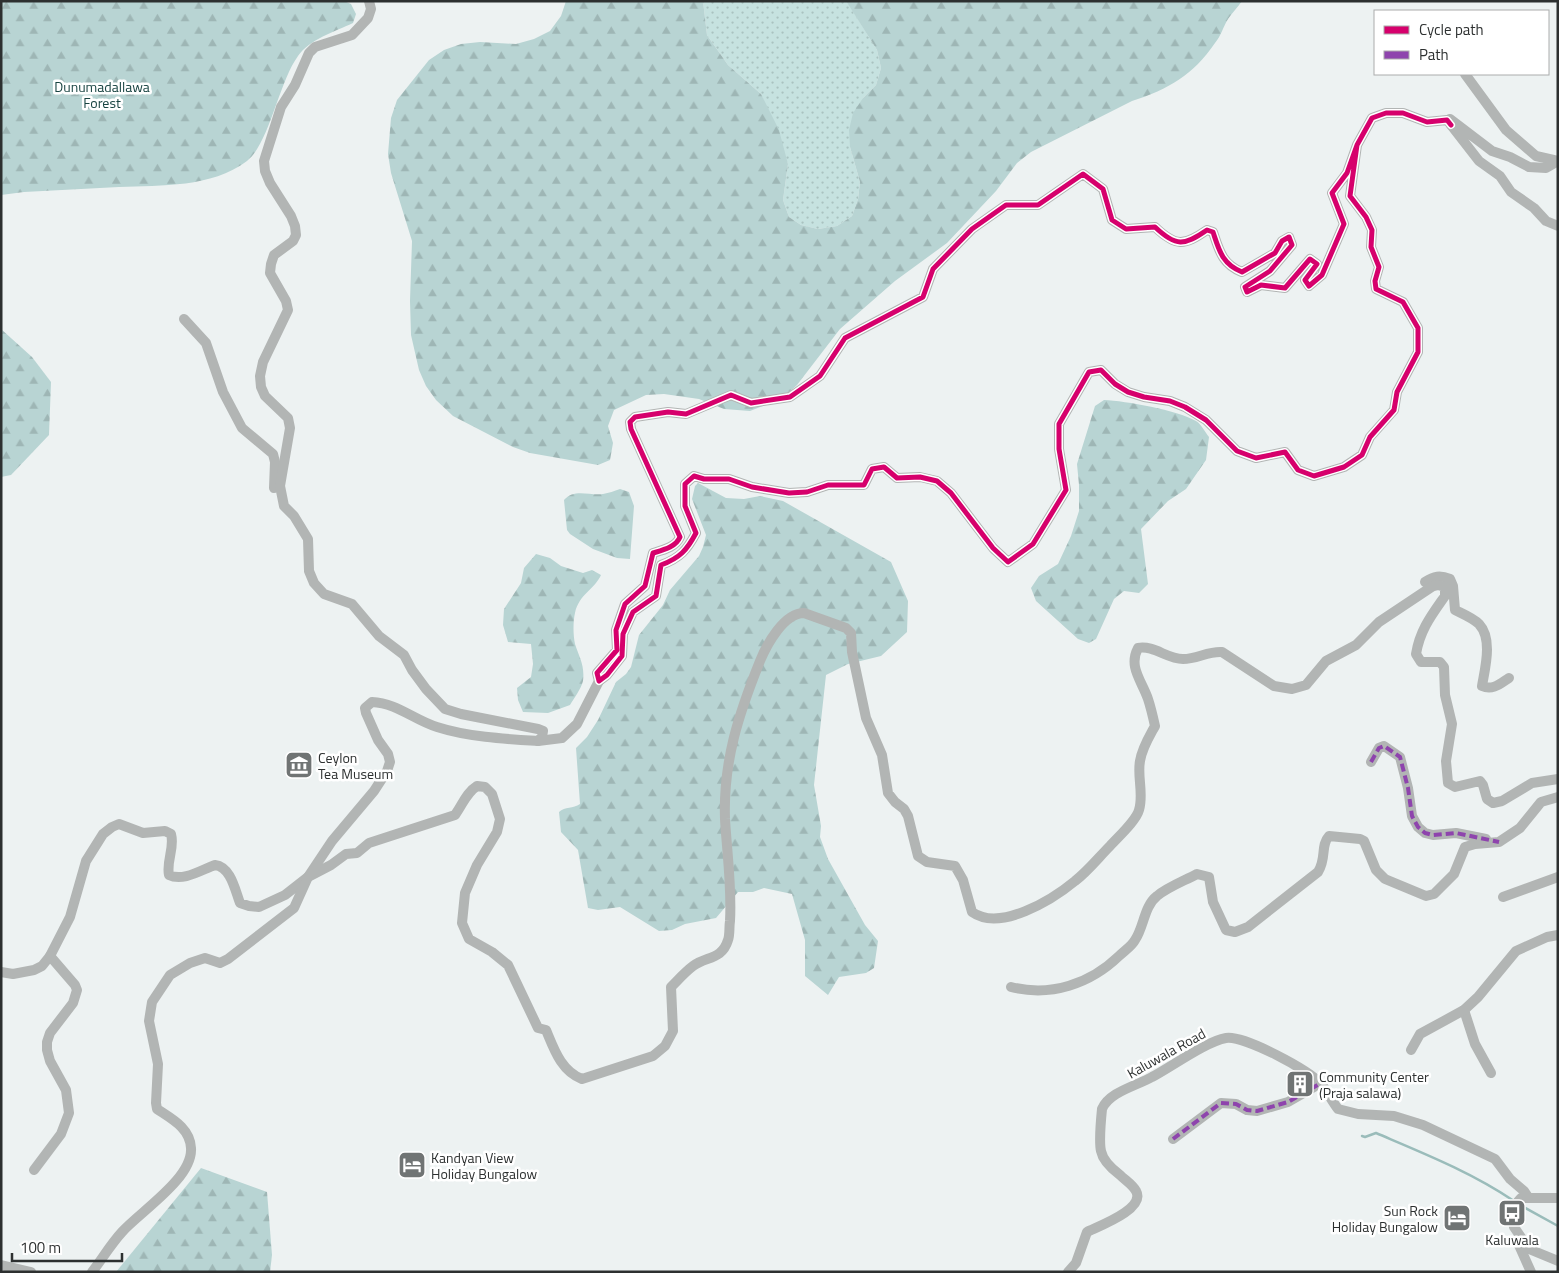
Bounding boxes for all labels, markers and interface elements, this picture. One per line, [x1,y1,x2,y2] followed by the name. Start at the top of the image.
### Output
[1374,10,1549,75] legend
[1419,18,1484,41] text: Cycle path
[1419,43,1449,66] text: Path
[54,76,150,113] park label: Dunumadallawa Forest
[318,747,393,784] place label: Ceylon Tea Museum
[284,750,314,780] museum icon: Ceylon Tea Museum
[1123,1023,1209,1083] street label: Kaluwala Road
[1319,1066,1429,1103] place label: Community Center (Praja salawa)
[1285,1069,1315,1099] building icon: Community Center (Praja salawa)
[431,1147,538,1184] place label: Kandyan View Holiday Bungalow
[397,1150,427,1180] hotel icon: Kandyan View Holiday Bungalow
[1497,1198,1527,1228] bus stop icon: Kaluwala
[1332,1200,1438,1237] place label: Sun Rock Holiday Bungalow
[1442,1203,1472,1233] hotel icon: Sun Rock Holiday Bungalow
[1485,1229,1539,1250] place label: Kaluwala
[12,1230,122,1262] scale bar
[20,1236,61,1259] text: 100 m

